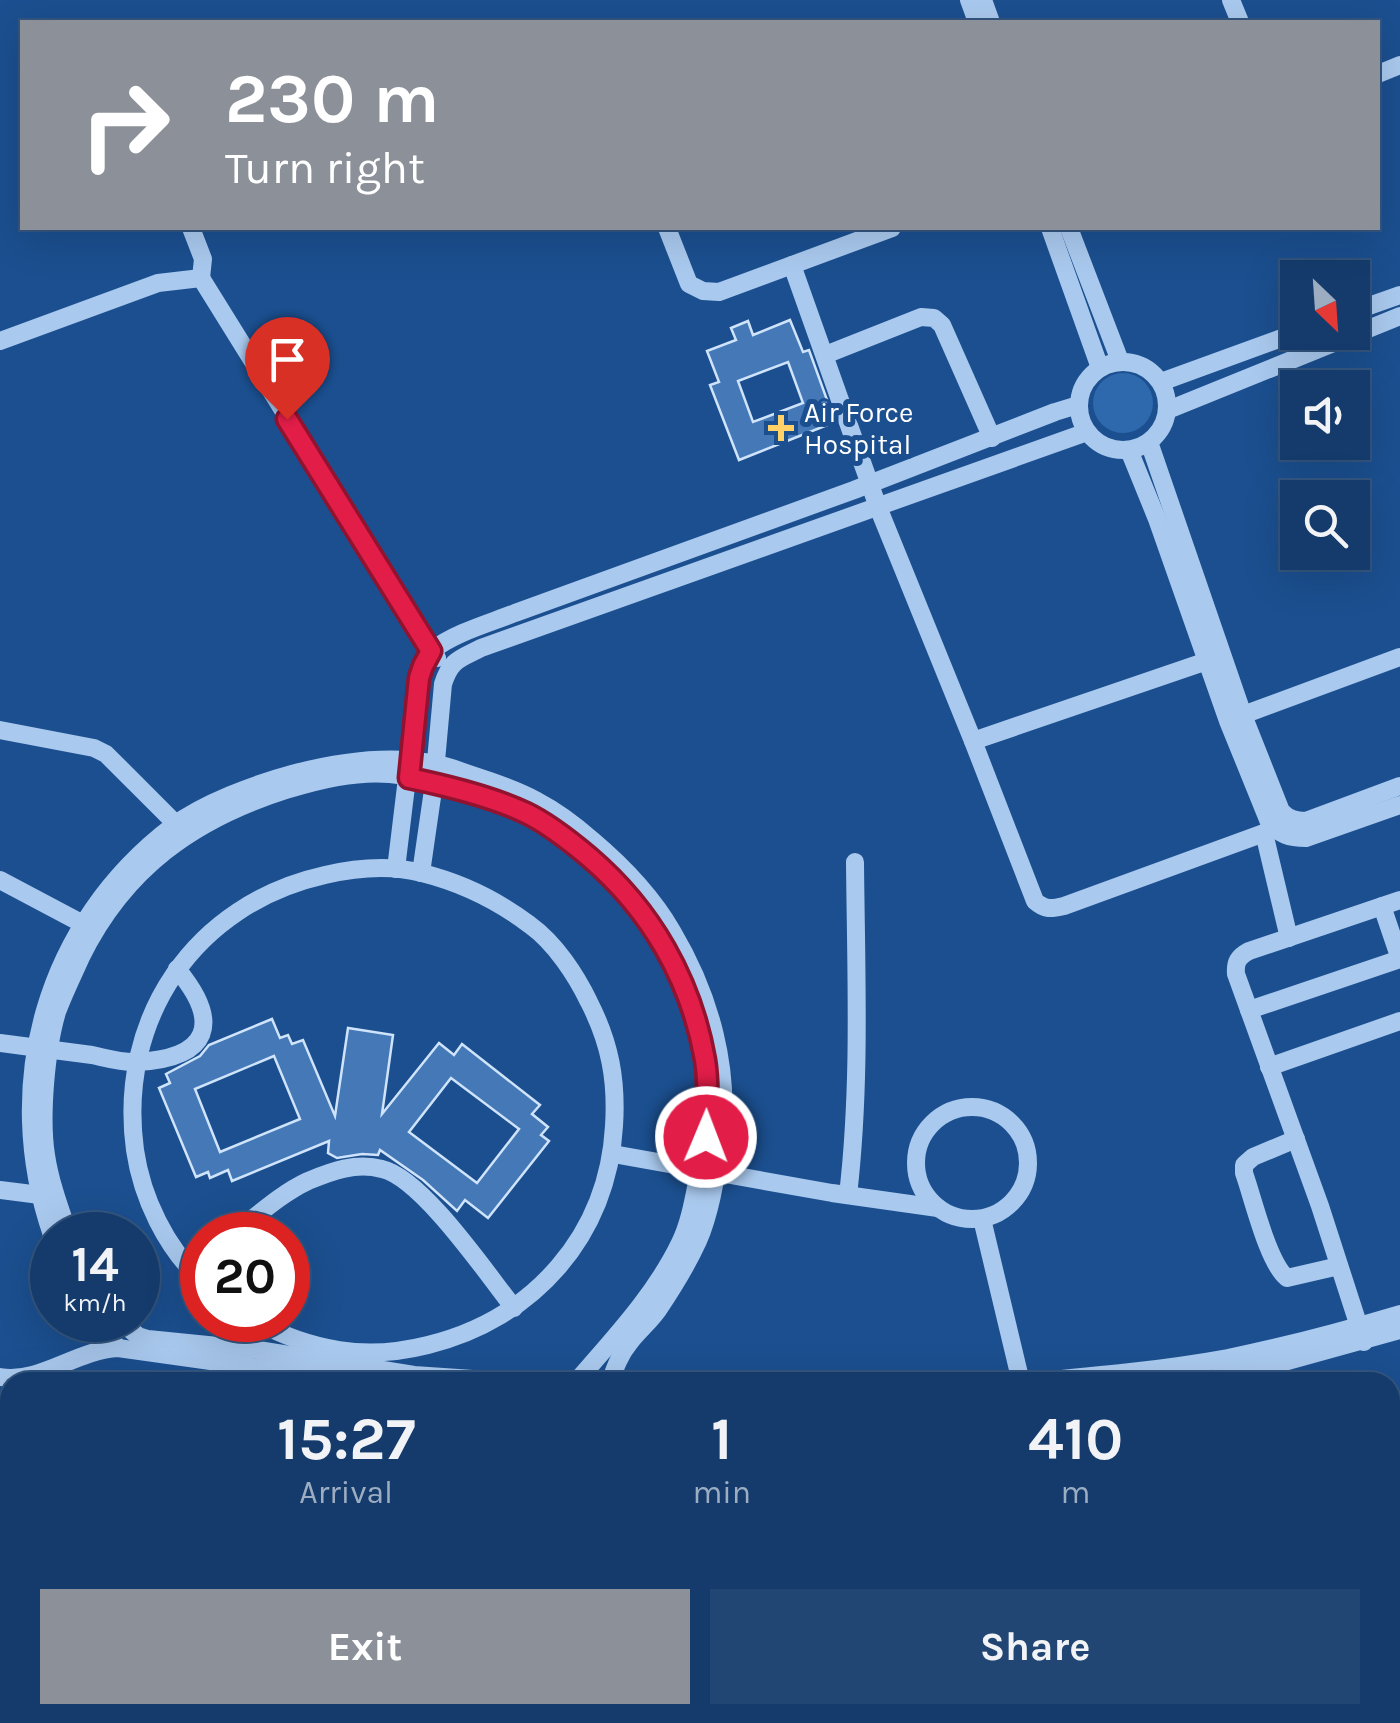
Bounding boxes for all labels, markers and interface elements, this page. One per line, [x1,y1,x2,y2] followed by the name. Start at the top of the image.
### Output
[225,58,439,140] text: 230 m
[60,60,190,190] icon: right
[225,142,425,194] text: Turn right
[1280,260,1370,350] north arrow
[1280,260,1370,570] map controls
[245,317,330,420] pin
[260,332,315,387] icon: arrive
[1280,370,1370,460] button: sound
[804,396,913,461] place label: Air Force Hospital
[768,415,794,441] marker: Air Force Hospital
[1280,480,1370,570] button: search
[654,1085,758,1189] position arrow
[180,1212,310,1342] speed limit sign: 20
[71,1235,119,1294] text: 14
[63,1288,127,1317] text: km/h
[277,1404,416,1474] text: 15:27
[711,1404,732,1474] text: 1
[1028,1404,1123,1474] text: 410
[299,1474,393,1511] text: Arrival
[692,1474,751,1511] text: min
[1061,1474,1091,1511] text: m
[40,1589,690,1704] button: Exit
[710,1589,1360,1704] button: Share

